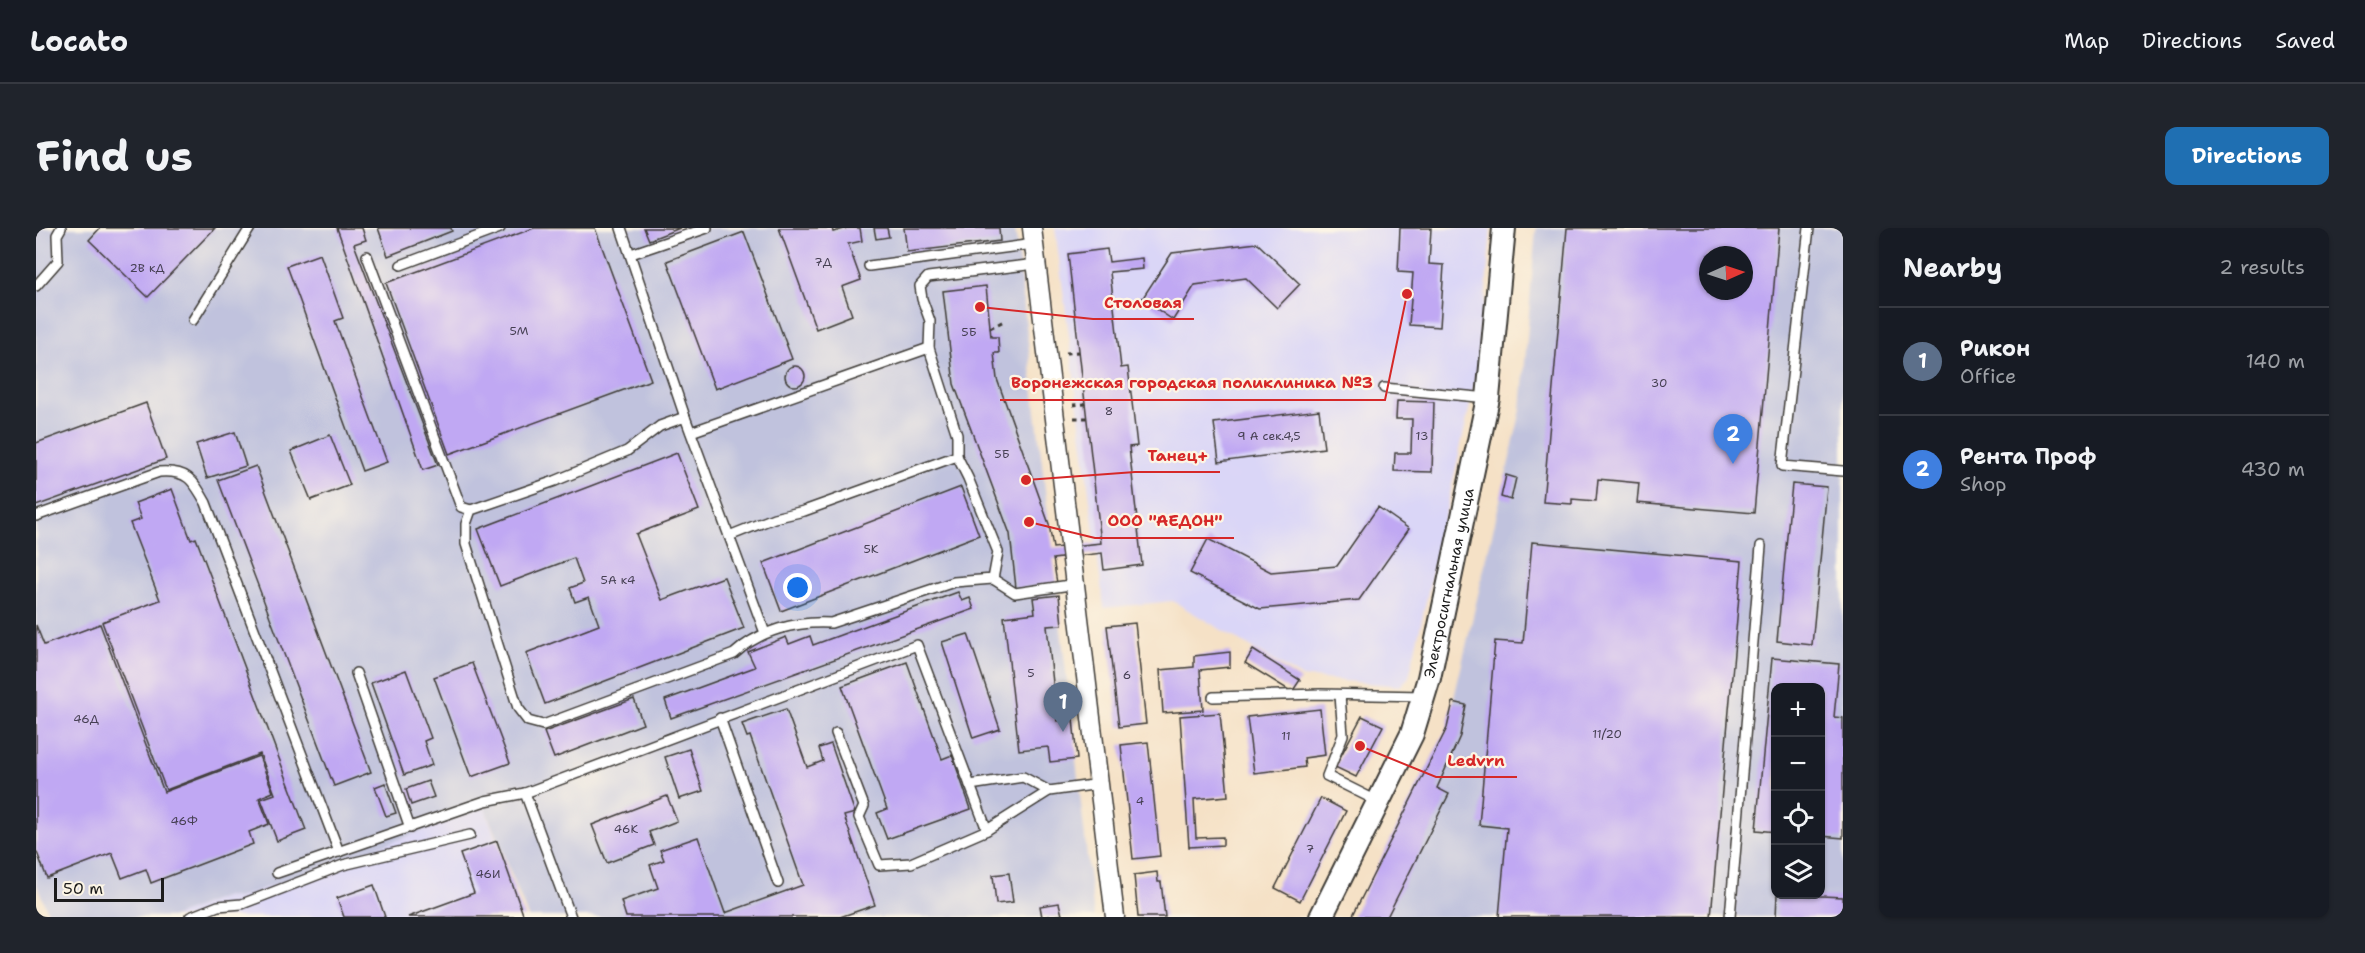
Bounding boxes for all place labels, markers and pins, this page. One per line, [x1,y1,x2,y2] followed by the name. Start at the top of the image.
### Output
[1093,285,1194,319] callout: Столовая
[1000,366,1385,400] callout: Воронежская городская поликлиника №3
[1714,414,1752,464] pin: 2
[1135,438,1220,472] callout: Танец+
[1095,504,1234,538] callout: ООО "АЕДОН"
[1044,682,1082,732] pin: 1
[1436,743,1517,777] callout: Ledvrn

